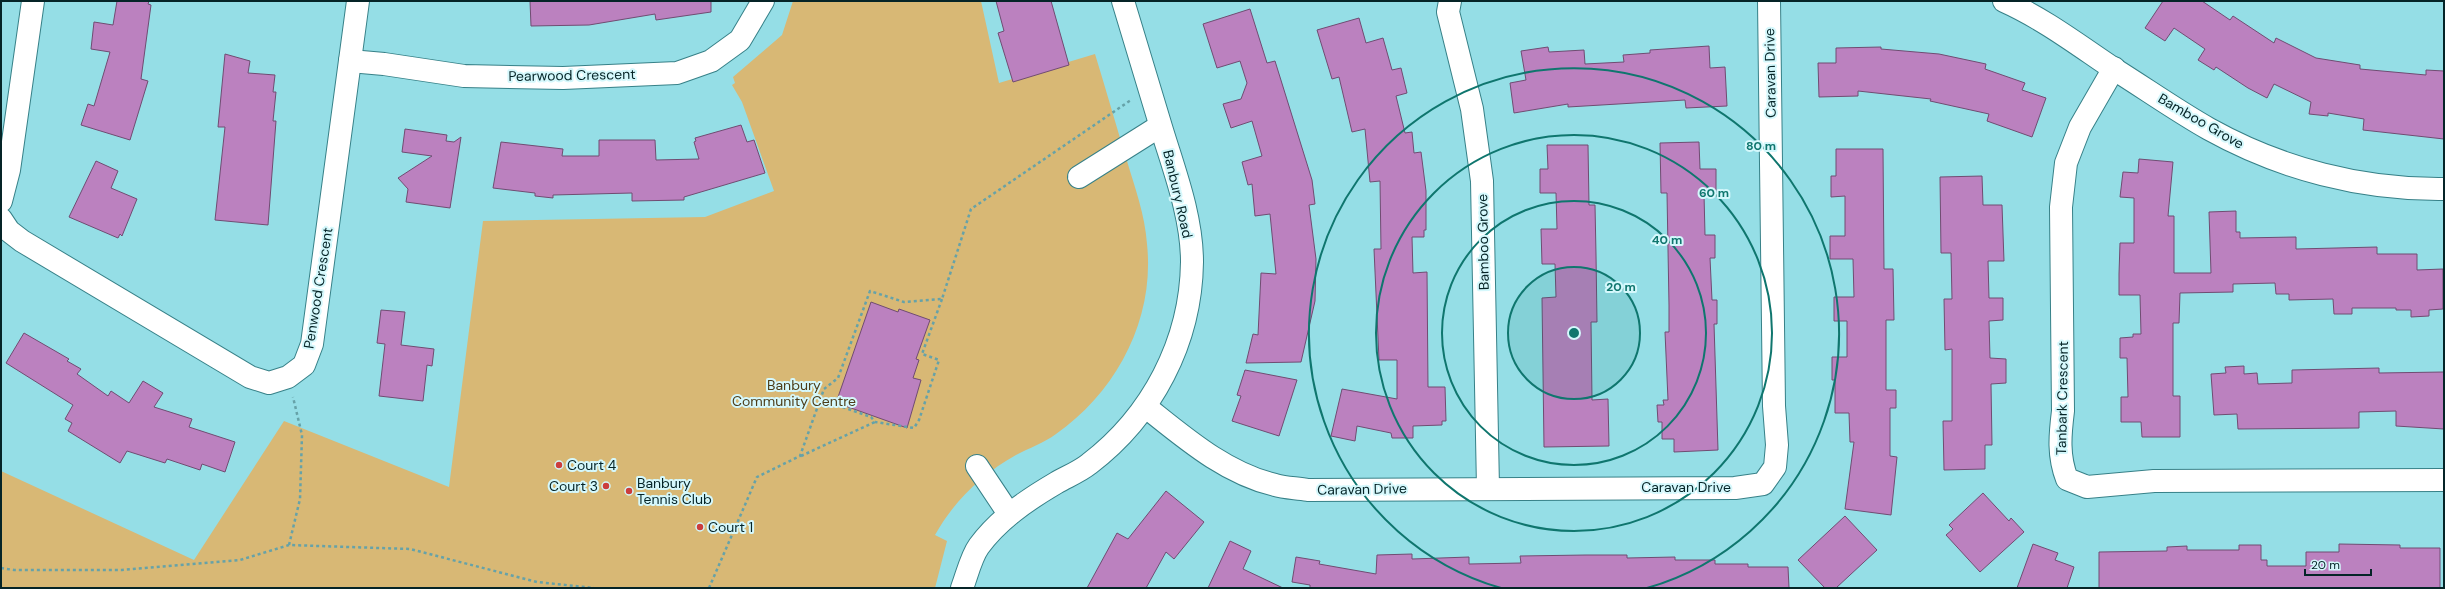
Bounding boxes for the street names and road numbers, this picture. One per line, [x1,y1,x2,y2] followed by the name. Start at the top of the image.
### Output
[1760,28,1780,118] street label: Caravan Drive
[508,65,636,85] street label: Pearwood Crescent
[2155,89,2247,153] street label: Bamboo Grove
[1159,148,1197,240] street label: Banbury Road
[1473,194,1493,290] street label: Bamboo Grove
[300,226,336,350] street label: Penwood Crescent
[2052,341,2072,455] street label: Tanbark Crescent
[1641,478,1731,496] street label: Caravan Drive
[1317,479,1407,499] street label: Caravan Drive

